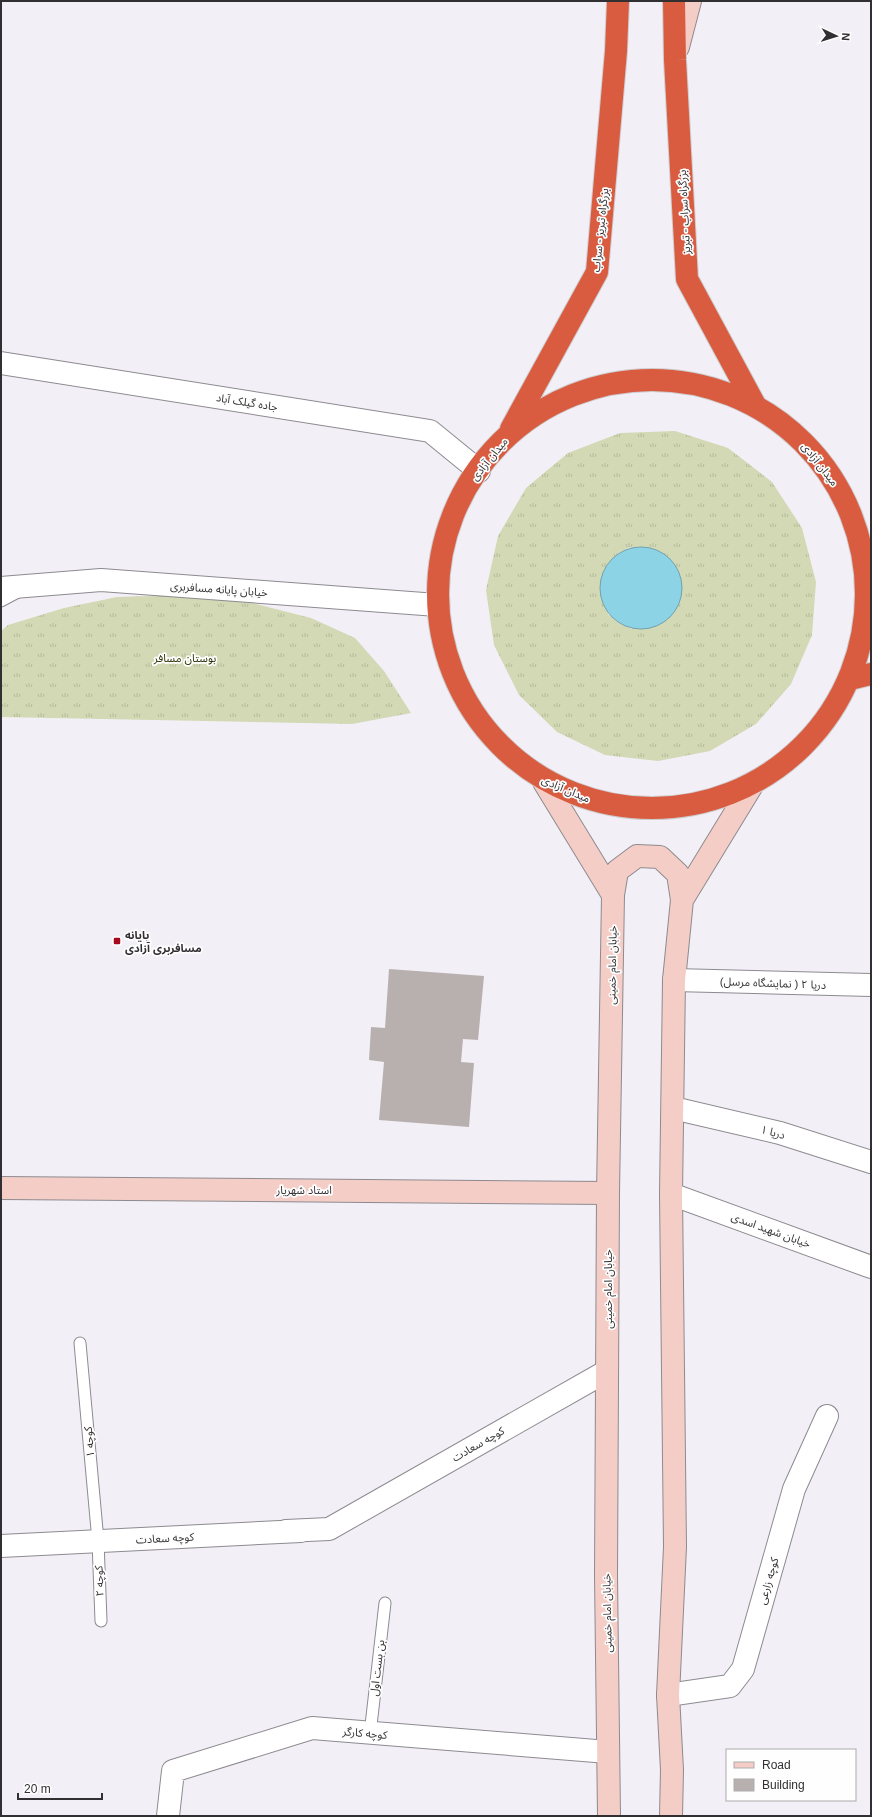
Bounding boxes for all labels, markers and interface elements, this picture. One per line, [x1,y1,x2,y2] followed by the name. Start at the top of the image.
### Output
[816,16,856,56] north arrow
[840,32,852,41] text: N
[676,169,694,255] street label: بزرگراه سراب - تبریز
[590,187,612,273] street label: بزرگراه تبریز - سراب
[215,391,279,414] street label: جاده گیلک آباد
[468,435,511,483] street label: میدان آزادی
[799,440,841,489] street label: میدان آزادی
[170,580,269,601] street label: خیابان پایانه مسافربری
[153,652,216,665] park label: بوستان مسافر
[540,773,592,806] street label: میدان آزادی
[605,925,621,1005] street label: خیابان امام خمینی
[125,929,202,955] place label: پایانه مسافربری آزادی
[112,936,122,946] marker: پایانه مسافربری آزادی
[720,975,826,992] street label: دریا ۲ ( نمایشگاه مرسل)
[759,1123,787,1142] street label: دریا ۱
[275,1184,332,1197] street label: استاد شهریار
[729,1210,813,1251] street label: خیابان شهید اسدی
[602,1249,616,1329] street label: خیابان امام خمینی
[450,1424,508,1466] street label: کوچه سعادت
[82,1425,98,1458] street label: کوچه ۱
[136,1530,195,1548] street label: کوچه سعادت
[756,1556,783,1606] street label: کوچه زارعی
[92,1565,108,1597] street label: کوچه ۲
[600,1573,616,1653] street label: خیابان امام خمینی
[368,1639,387,1697] street label: بن بست اول
[341,1725,388,1743] street label: کوچه کارگر
[726,1749,856,1801] legend
[762,1758,791,1772] text: Road
[18,1775,102,1801] scale bar
[762,1778,805,1792] text: Building
[24,1782,51,1796] text: 20 m

